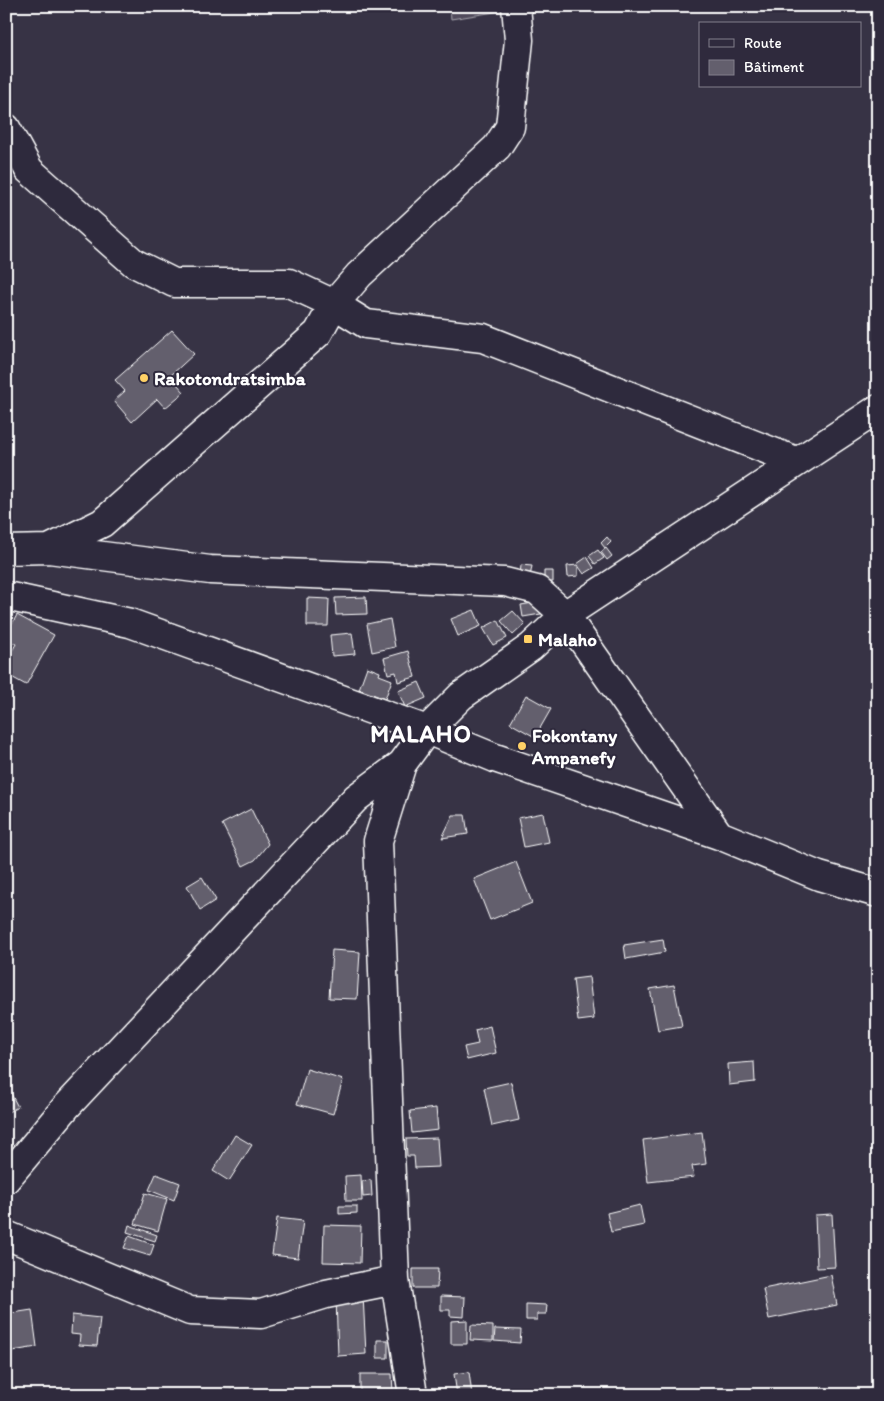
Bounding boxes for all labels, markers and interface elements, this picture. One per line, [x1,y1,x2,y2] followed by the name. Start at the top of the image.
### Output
[699,22,862,88] legend
[744,34,782,52] text: Route
[744,58,805,76] text: Bâtiment
[154,367,306,390] place label: Rakotondratsimba
[138,372,150,384] marker: Rakotondratsimba
[538,628,597,651] place label: Malaho
[522,633,534,645] marker: Malaho
[370,719,472,748] district label: MALAHO
[531,724,617,769] place label: Fokontany Ampanefy
[516,740,528,752] marker: Fokontany Ampanefy

